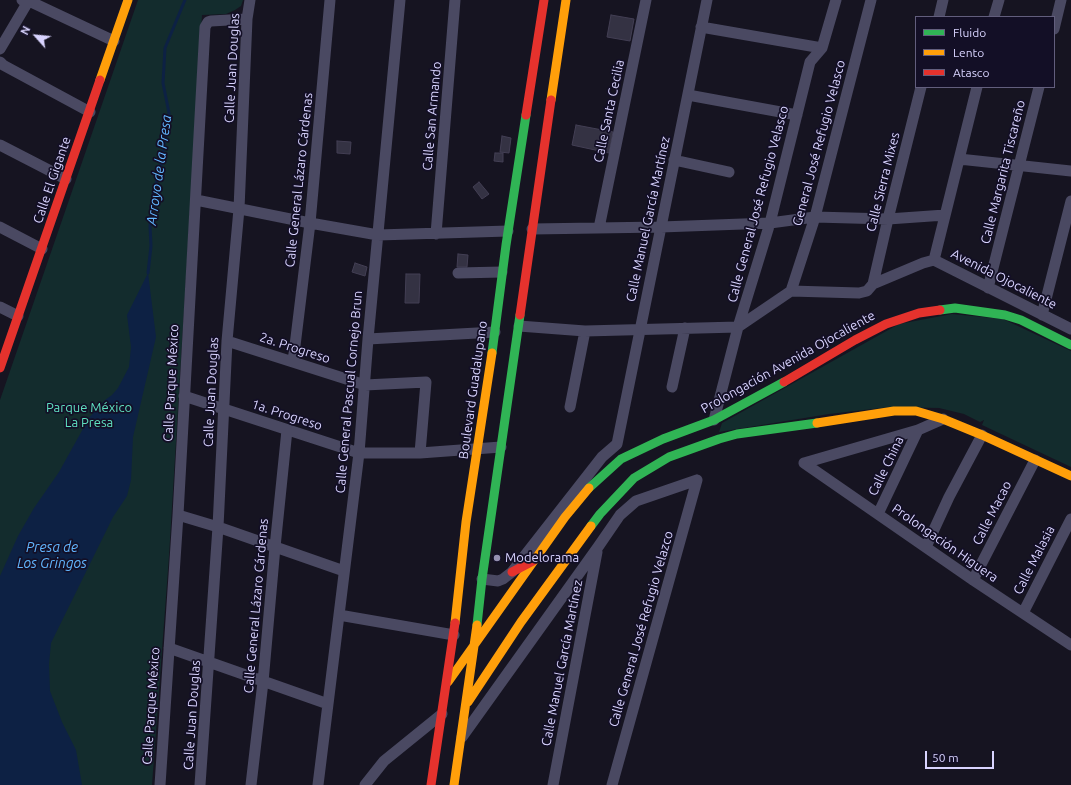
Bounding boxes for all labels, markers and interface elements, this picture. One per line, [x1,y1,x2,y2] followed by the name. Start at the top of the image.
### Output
[221,13,243,123] street label: Calle Juan Douglas
[16,16,56,56] north arrow
[915,16,1055,88] legend
[18,24,33,37] text: N
[953,26,986,39] text: Fluido
[953,46,984,59] text: Lento
[590,58,628,164] street label: Calle Santa Cecilia
[789,58,849,228] street label: General José Refugio Velasco
[419,61,445,171] street label: Calle San Armando
[953,66,989,79] text: Atasco
[282,92,316,268] street label: Calle General Lázaro Cárdenas
[978,98,1028,246] street label: Calle Margarita Tiscareño
[724,104,792,304] street label: Calle General José Refugio Velasco
[143,114,175,226] water label: Arroyo de la Presa
[863,131,903,233] street label: Calle Sierra Mixes
[30,134,74,226] street label: Calle El Gigante
[623,135,673,303] street label: Calle Manuel García Martínez
[949,246,1059,312] street label: Avenida Ojocaliente
[332,290,366,494] street label: Calle General Pascual Cornejo Brun
[698,308,878,416] street label: Prolongación Avenida Ojocaliente
[456,320,490,460] street label: Boulevard Guadalupano
[160,324,182,442] street label: Calle Parque México
[258,329,332,367] street label: 2a. Progreso
[200,337,222,447] street label: Calle Juan Douglas
[250,396,324,434] street label: 1a. Progreso
[46,400,132,431] park label: Parque México La Presa
[865,434,907,498] street label: Calle China
[969,478,1015,548] street label: Calle Macao
[889,500,1001,586] street label: Prolongación Higuera
[241,518,271,694] street label: Calle General Lázaro Cárdenas
[1010,523,1058,597] street label: Calle Malasia
[605,529,677,729] street label: Calle General José Refugio Velazco
[17,539,87,572] water label: Presa de Los Gringos
[505,550,579,566] place label: Modelorama
[492,553,502,563] marker: Modelorama
[538,579,586,747] street label: Calle Manuel García Martínez
[139,647,163,765] street label: Calle Parque México
[180,660,204,770] street label: Calle Juan Douglas
[927,743,996,769] scale bar
[932,751,959,764] text: 50 m

